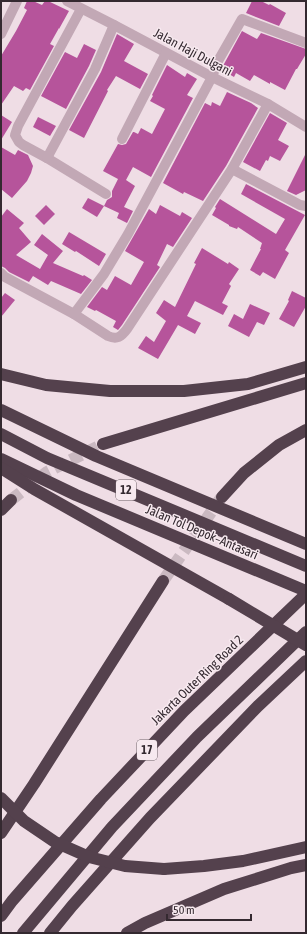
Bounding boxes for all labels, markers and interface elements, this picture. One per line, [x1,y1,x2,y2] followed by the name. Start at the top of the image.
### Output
[151,25,235,79] street label: Jalan Haji Dulgani
[116,480,136,500] road number: 12
[144,502,260,562] street label: Jalan Tol Depok–Antasari
[148,632,246,728] street label: Jakarta Outer Ring Road 2
[137,740,157,760] road number: 17
[167,896,251,922] scale bar
[173,903,195,917] text: 50 m

